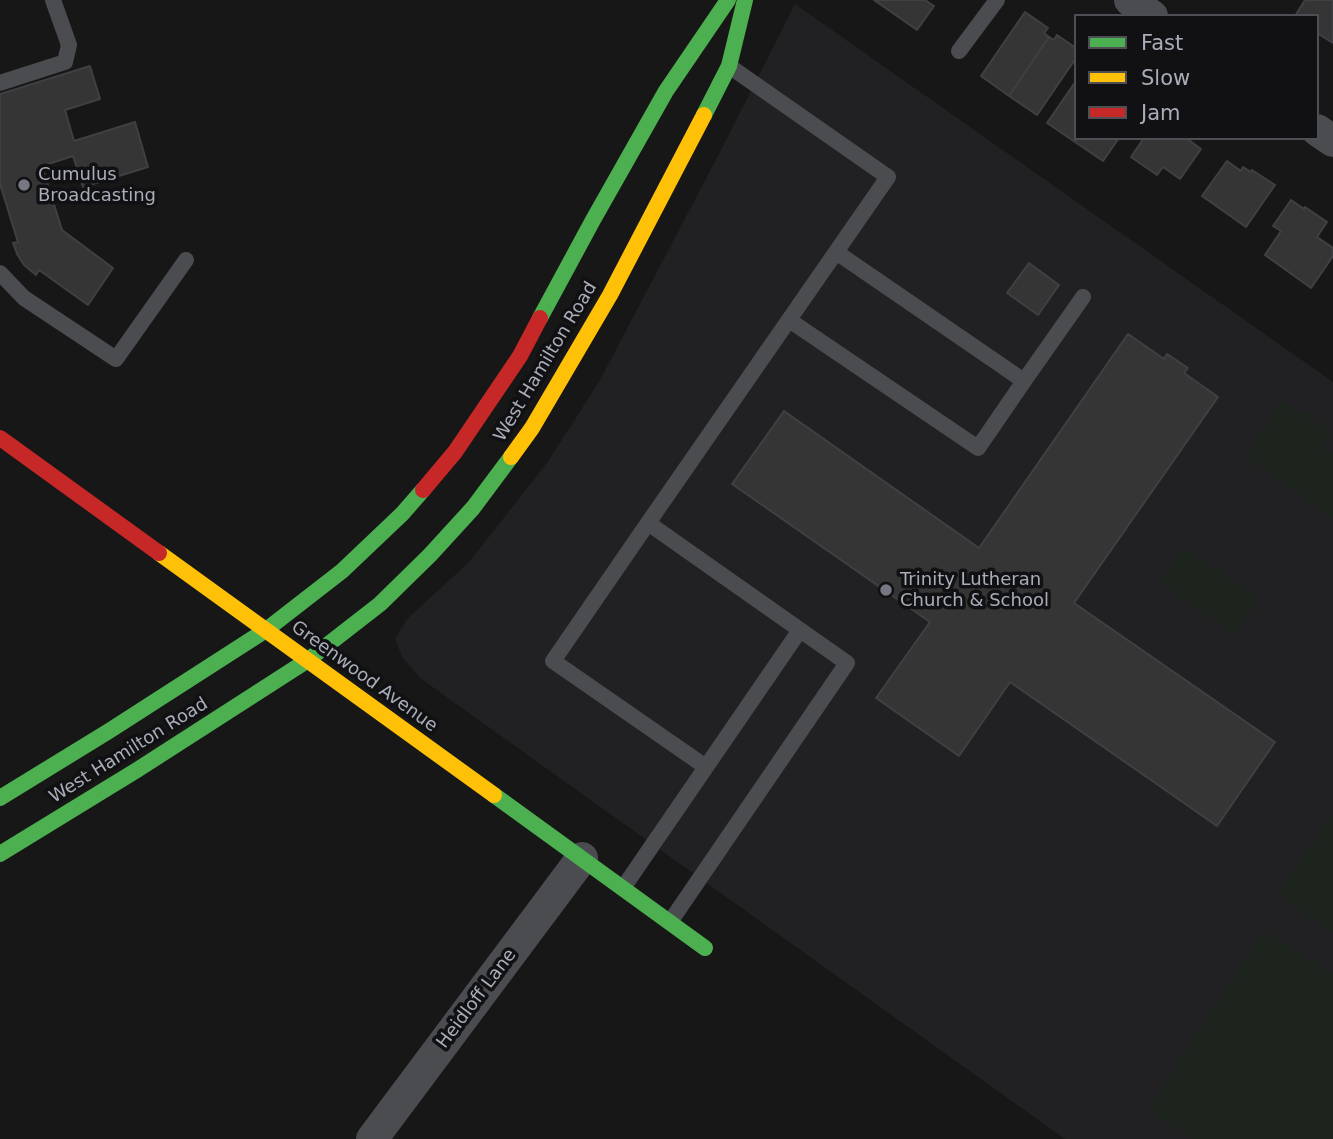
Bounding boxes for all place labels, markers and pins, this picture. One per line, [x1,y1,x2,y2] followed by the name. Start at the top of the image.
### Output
[38,164,156,206] place label: Cumulus Broadcasting
[16,177,32,193] marker: Cumulus Broadcasting
[900,569,1049,612] place label: Trinity Lutheran Church & School
[878,582,894,598] marker: Trinity Lutheran Church & School

